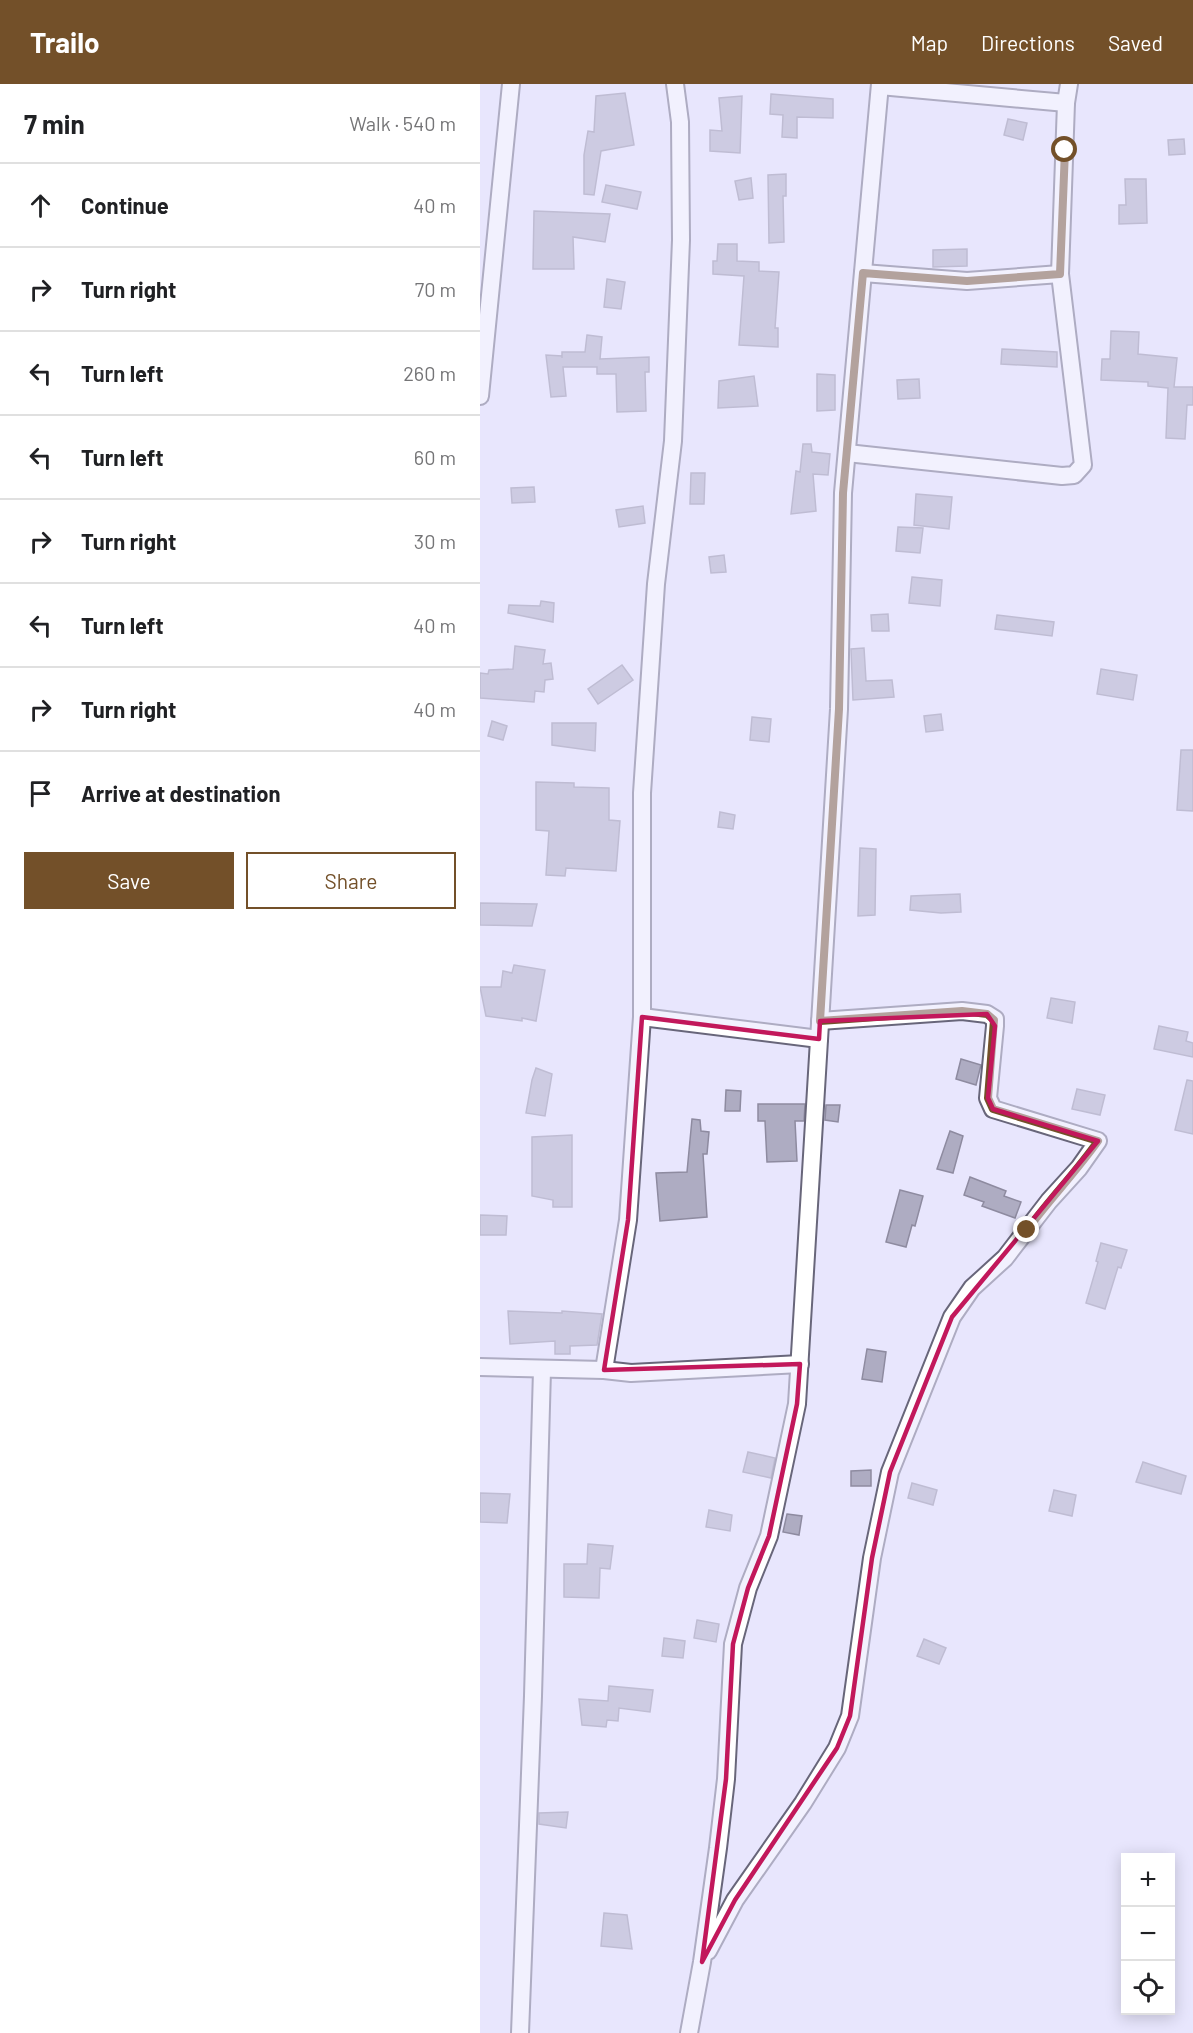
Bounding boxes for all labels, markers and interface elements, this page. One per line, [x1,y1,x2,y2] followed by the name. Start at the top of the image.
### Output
[30,25,100,59] text: Trailo
[911,30,948,55] text: Map
[981,30,1075,55] text: Directions
[1108,30,1163,55] text: Saved
[24,108,85,139] text: 7 min
[349,111,456,135] text: Walk · 540 m
[1051,136,1077,162] route start
[24,189,57,222] icon: ahead
[81,192,169,218] text: Continue
[413,193,456,217] text: 40 m
[24,273,57,306] icon: right
[81,276,176,302] text: Turn right
[415,277,456,301] text: 70 m
[24,357,57,390] icon: left
[81,360,164,386] text: Turn left
[403,361,456,385] text: 260 m
[24,441,57,474] icon: left
[81,444,164,470] text: Turn left
[414,445,456,469] text: 60 m
[24,525,57,558] icon: right
[81,528,176,554] text: Turn right
[414,529,456,553] text: 30 m
[24,609,57,642] icon: left
[81,612,164,638] text: Turn left
[413,613,456,637] text: 40 m
[24,693,57,726] icon: right
[81,696,176,722] text: Turn right
[413,697,456,721] text: 40 m
[24,777,57,810] icon: arrive
[81,780,280,806] text: Arrive at destination
[24,852,234,909] button: Save
[246,852,456,909] button: Share
[1013,1216,1039,1242] route end
[1121,1853,1175,2015] map controls
[1121,1853,1175,1907] button: +
[1121,1907,1175,1961] button: −
[1121,1961,1175,2015] button: locate

